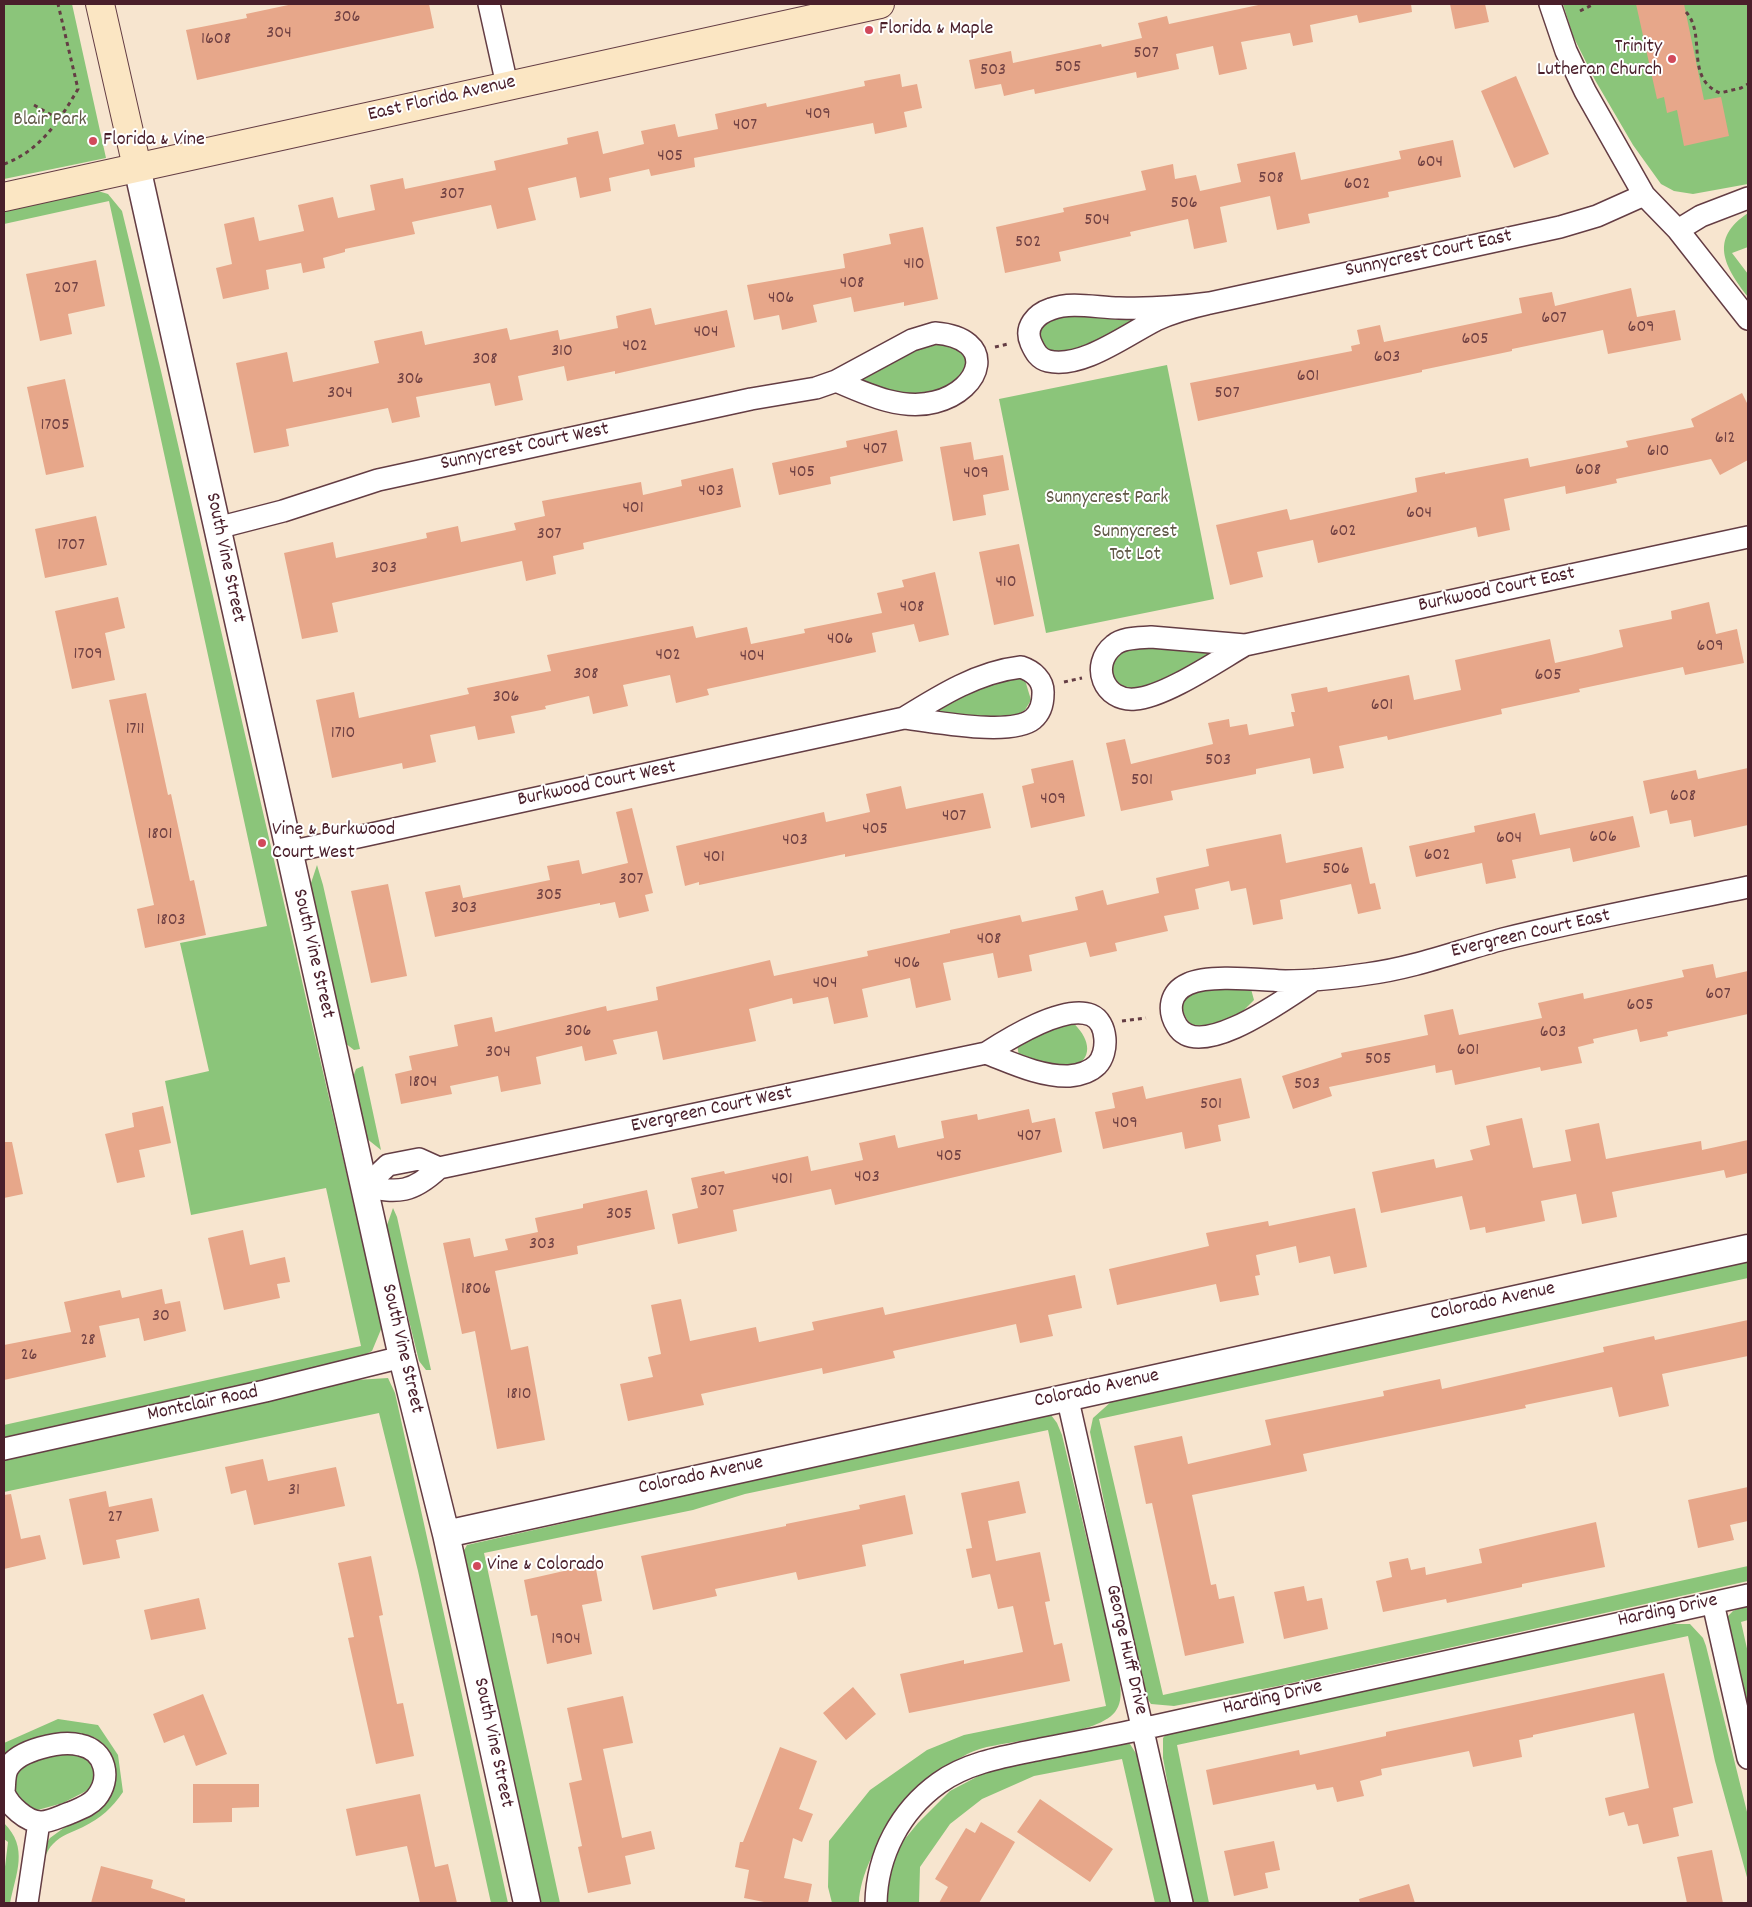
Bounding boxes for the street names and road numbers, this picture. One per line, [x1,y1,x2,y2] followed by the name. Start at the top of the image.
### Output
[366,71,518,129] street label: East Florida Avenue
[1344,226,1514,284] street label: Sunnycrest Court East
[439,418,611,478] street label: Sunnycrest Court West
[199,491,249,625] street label: South Vine Street
[1417,563,1577,619] street label: Burkwood Court East
[516,757,678,813] street label: Burkwood Court West
[285,887,339,1021] street label: South Vine Street
[1449,905,1613,965] street label: Evergreen Court East
[629,1082,795,1140] street label: Evergreen Court West
[1428,1278,1558,1328] street label: Colorado Avenue
[374,1282,428,1416] street label: South Vine Street
[1032,1365,1162,1415] street label: Colorado Avenue
[145,1382,261,1428] street label: Montclair Road
[636,1452,766,1502] street label: Colorado Avenue
[1098,1583,1152,1717] street label: George Huff Drive
[1616,1590,1720,1634] street label: Harding Drive
[467,1676,517,1810] street label: South Vine Street
[1221,1676,1325,1722] street label: Harding Drive

